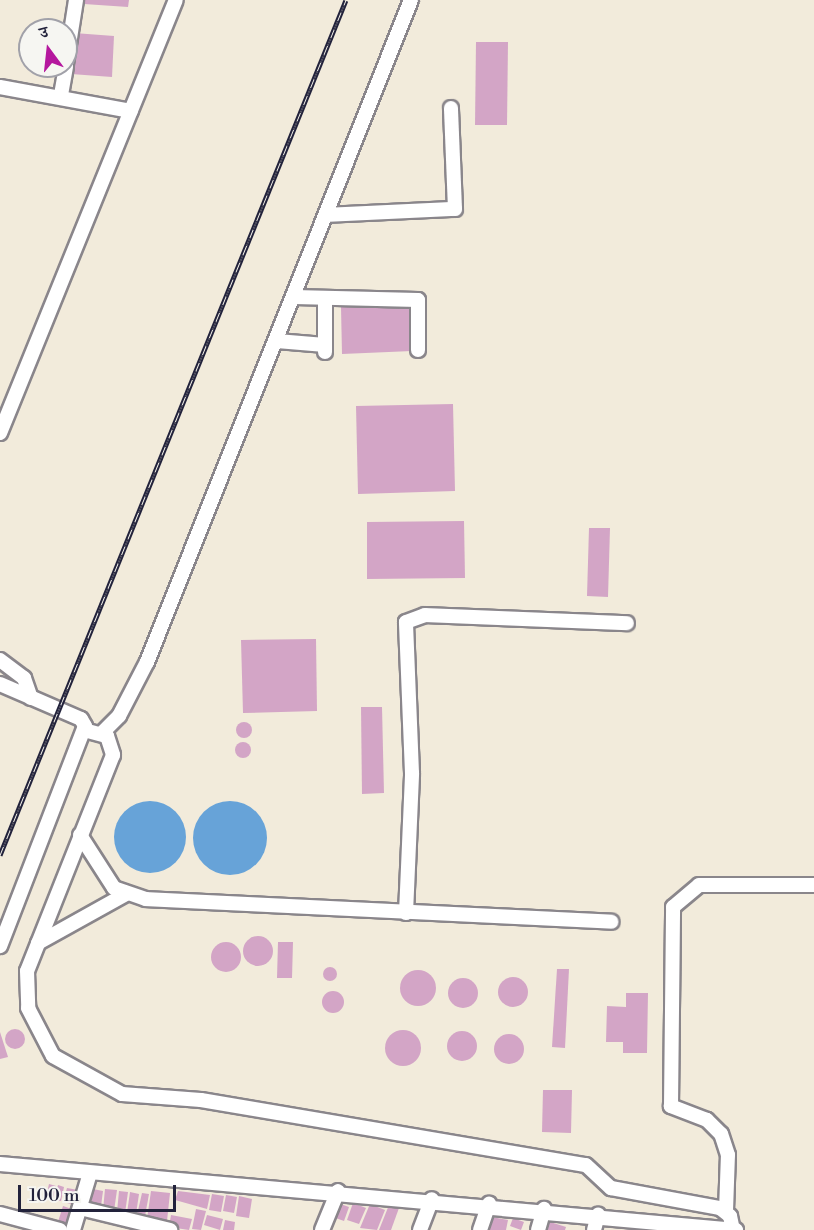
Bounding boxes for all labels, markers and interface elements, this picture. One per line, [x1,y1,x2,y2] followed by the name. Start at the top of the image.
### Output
[18,18,78,78] north arrow
[37,22,50,43] text: उ
[21,1173,178,1211] scale bar
[29,1184,80,1207] text: 100 m

